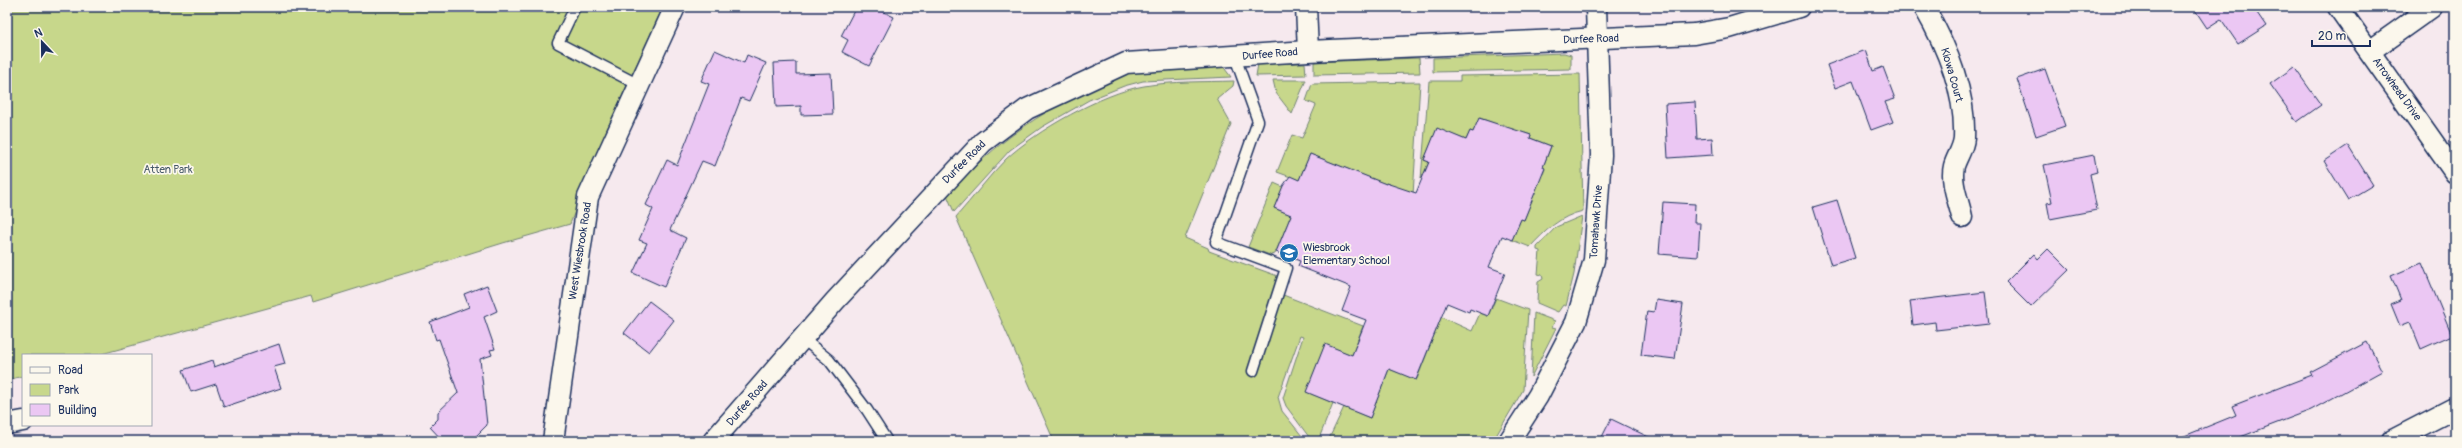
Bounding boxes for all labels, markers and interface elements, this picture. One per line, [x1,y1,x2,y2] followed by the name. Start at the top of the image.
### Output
[22,22,62,62] north arrow
[2312,22,2370,48] scale bar
[33,26,45,41] text: N
[2318,29,2347,44] text: 20 m
[1563,32,1619,46] street label: Durfee Road
[1242,45,1298,63] street label: Durfee Road
[1938,46,1966,104] street label: Kiowa Court
[2370,55,2425,124] street label: Arrowhead Drive
[940,138,988,186] street label: Durfee Road
[143,163,193,176] park label: Atten Park
[1587,184,1605,259] street label: Tomahawk Drive
[566,201,594,301] street label: West Wiesbrook Road
[1303,241,1390,267] place label: Wiesbrook Elementary School
[1278,242,1300,264] school or university icon: Wiesbrook Elementary School
[22,354,152,426] legend
[58,363,83,378] text: Road
[724,378,770,428] street label: Durfee Road
[58,383,79,398] text: Park
[58,403,97,418] text: Building

